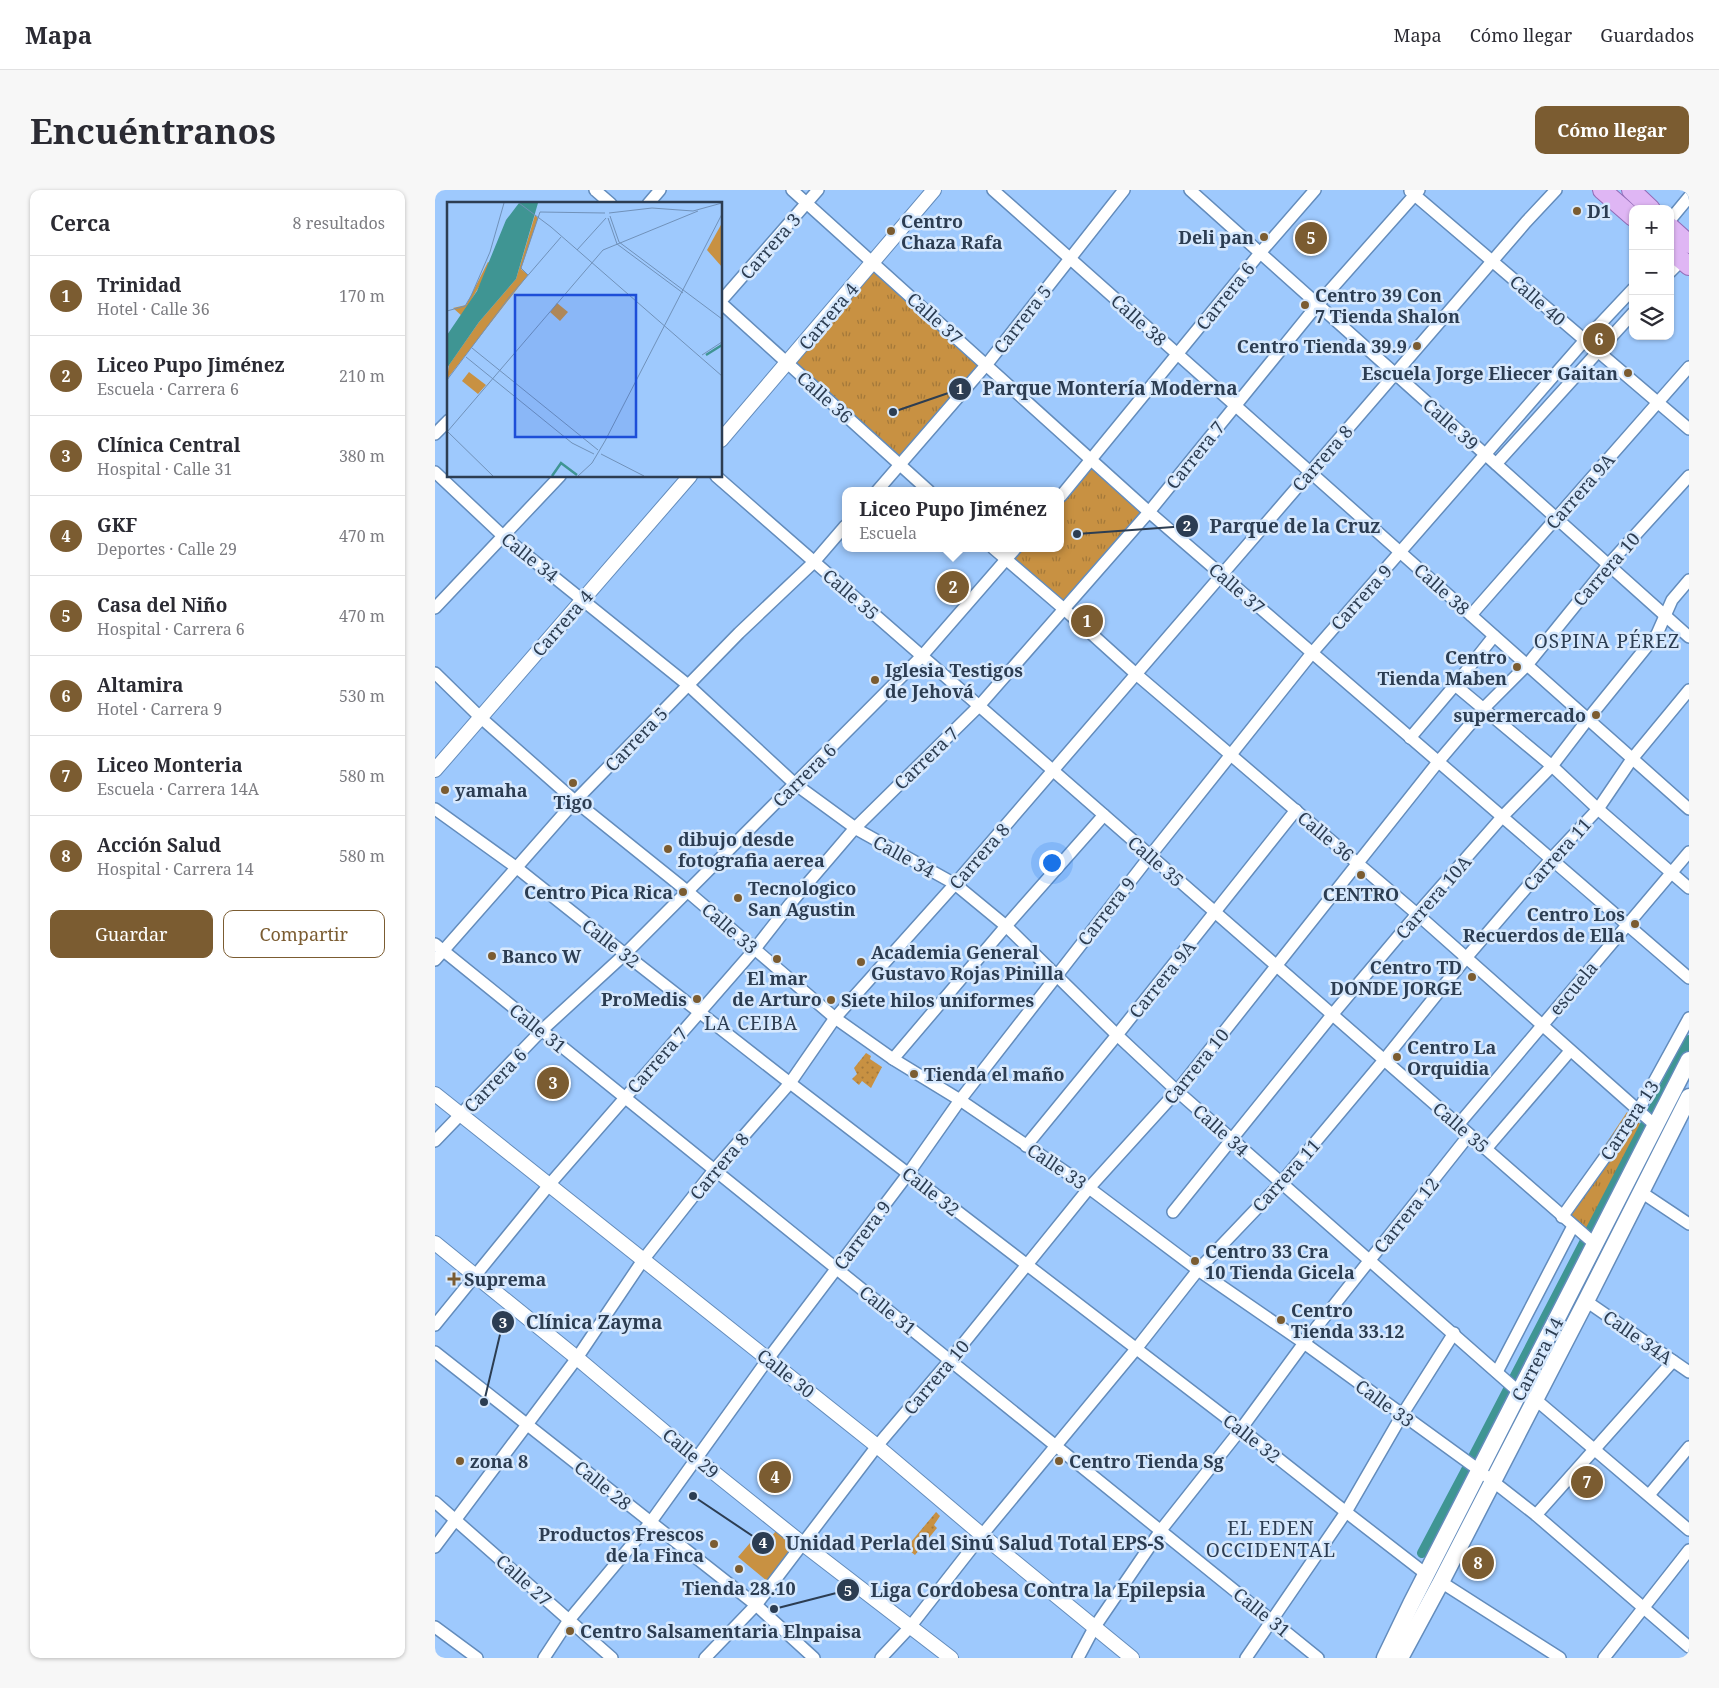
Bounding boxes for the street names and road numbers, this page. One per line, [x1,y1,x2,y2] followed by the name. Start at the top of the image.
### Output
[734,208,806,284] street label: Carrera 3
[1190,257,1260,335] street label: Carrera 6
[1505,269,1571,331] street label: Calle 40
[793,277,863,355] street label: Carrera 4
[988,280,1056,358] street label: Carrera 5
[902,287,968,349] street label: Calle 37
[1106,289,1172,351] street label: Calle 38
[792,366,858,428] street label: Calle 36
[1418,393,1484,455] street label: Calle 39
[1160,416,1230,494] street label: Carrera 7
[1286,420,1358,496] street label: Carrera 8
[1540,448,1620,534] street label: Carrera 9A
[496,527,564,587] street label: Calle 34
[1567,527,1645,611] street label: Carrera 10
[1204,557,1270,619] street label: Calle 37
[1409,558,1475,620] street label: Calle 38
[1325,559,1397,635] street label: Carrera 9
[818,563,884,625] street label: Calle 35
[526,585,598,661] street label: Carrera 4
[599,702,673,776] street label: Carrera 5
[889,721,963,795] street label: Carrera 7
[767,738,841,812] street label: Carrera 6
[1293,805,1359,867] street label: Calle 36
[1518,812,1596,896] street label: Carrera 11
[943,818,1015,894] street label: Carrera 8
[869,829,939,883] street label: Calle 34
[1123,830,1189,892] street label: Calle 35
[1390,850,1476,944] street label: Carrera 10A
[1072,872,1140,950] street label: Carrera 9
[697,897,763,959] street label: Calle 33
[577,913,645,973] street label: Calle 32
[1123,935,1201,1023] street label: Carrera 9A
[1543,956,1603,1020] street label: escuela
[504,998,572,1058] street label: Calle 31
[621,1022,693,1098] street label: Carrera 7
[1158,1023,1234,1109] street label: Carrera 10
[458,1043,532,1117] street label: Carrera 6
[1594,1075,1664,1165] street label: Carrera 13
[1428,1096,1494,1158] street label: Calle 35
[1188,1099,1254,1161] street label: Calle 34
[684,1127,754,1205] street label: Carrera 8
[1247,1133,1325,1217] street label: Carrera 11
[1023,1137,1091,1195] street label: Calle 33
[897,1161,965,1221] street label: Calle 32
[1368,1172,1444,1258] street label: Carrera 12
[828,1196,896,1274] street label: Carrera 9
[854,1280,922,1340] street label: Calle 31
[1599,1304,1678,1370] street label: Calle 34A
[1506,1313,1568,1405] street label: Carrera 14
[898,1334,974,1420] street label: Carrera 10
[752,1343,820,1403] street label: Calle 30
[1351,1374,1419,1432] street label: Calle 33
[1218,1408,1286,1468] street label: Calle 32
[658,1422,724,1484] street label: Calle 29
[569,1455,637,1515] street label: Calle 28
[491,1549,557,1611] street label: Calle 27
[1228,1582,1296,1642] street label: Calle 31

